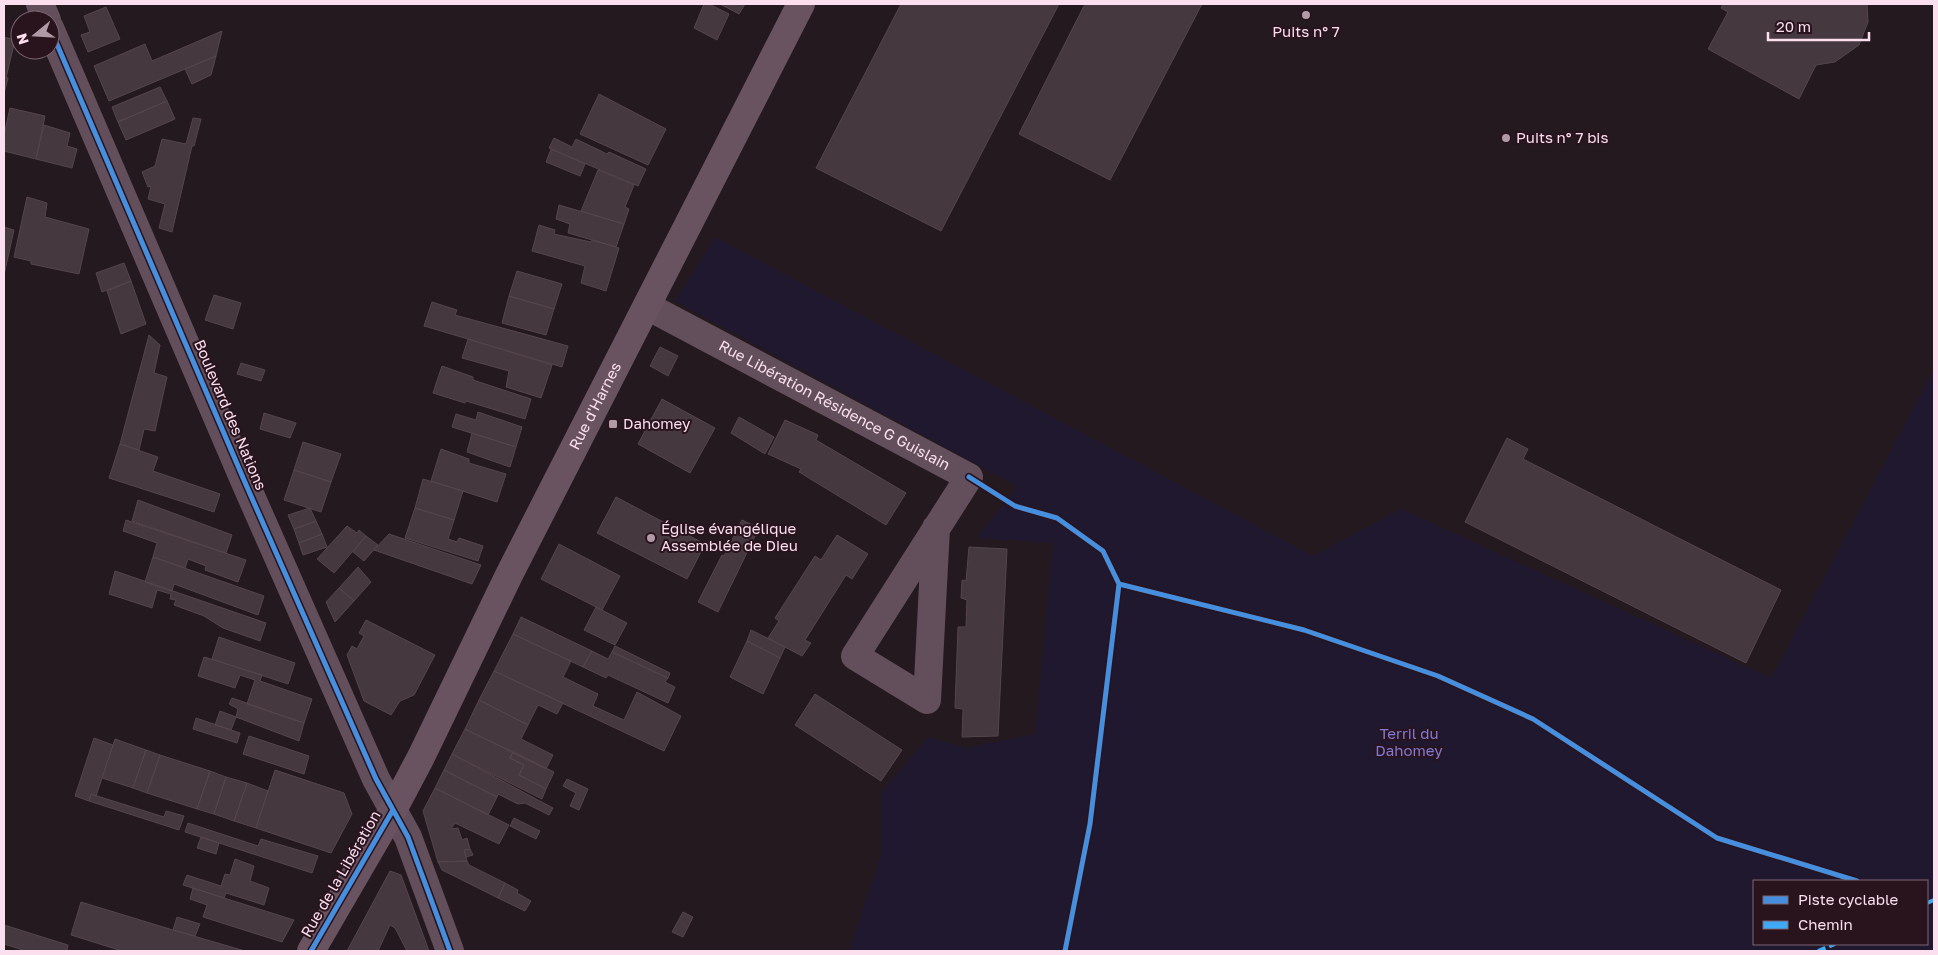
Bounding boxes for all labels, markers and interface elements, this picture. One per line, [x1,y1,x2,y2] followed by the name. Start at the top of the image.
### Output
[1300,9,1312,21] marker: Puits n° 7
[10,10,60,60] north arrow
[1768,10,1869,42] scale bar
[1776,17,1811,35] text: 20 m
[1272,22,1340,40] place label: Puits n° 7
[12,31,32,47] text: N
[1516,128,1608,146] place label: Puits n° 7 bis
[1500,132,1512,144] marker: Puits n° 7 bis
[716,336,953,473] street label: Rue Libération Résidence G Guislain
[191,337,271,493] street label: Boulevard des Nations
[565,359,624,452] street label: Rue d'Harnes
[623,414,691,432] place label: Dahomey
[607,418,619,430] marker: Dahomey
[661,519,798,554] place label: Église évangélique Assemblée de Dieu
[645,532,657,544] marker: Église évangélique Assemblée de Dieu
[1375,724,1443,759] park label: Terril du Dahomey
[297,807,384,940] street label: Rue de la Libération
[1753,880,1928,945] legend
[1798,890,1899,908] text: Piste cyclable
[1798,915,1853,933] text: Chemin

